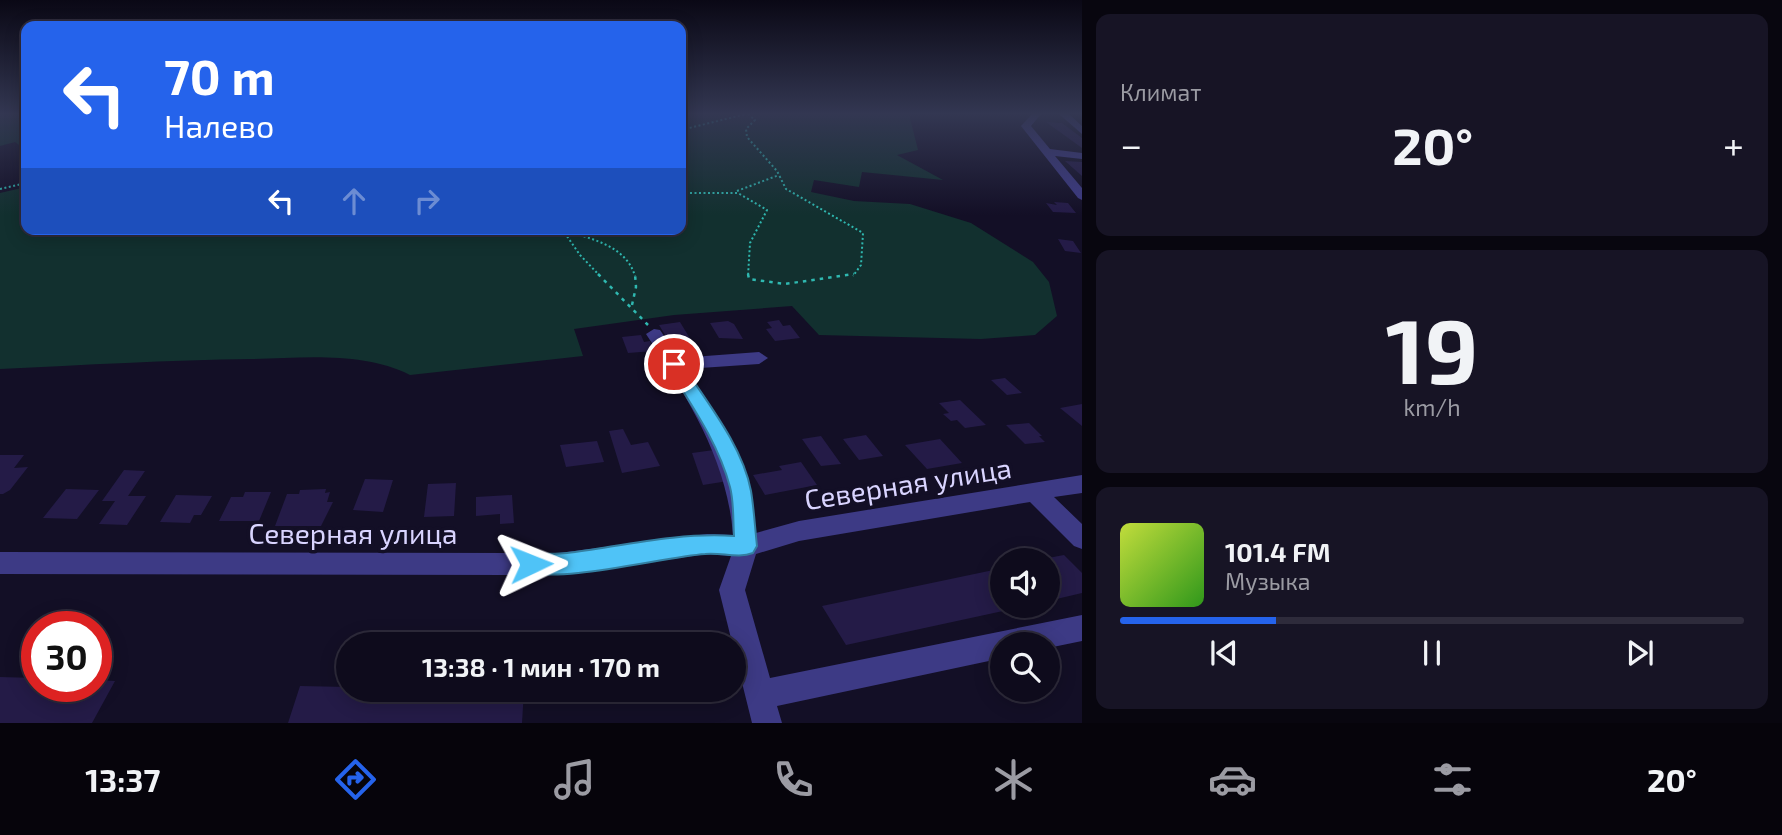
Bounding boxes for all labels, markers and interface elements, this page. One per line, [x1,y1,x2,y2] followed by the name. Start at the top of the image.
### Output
[164,46,275,105] text: 70 m
[49,49,140,140] icon: left
[1120,78,1201,106] text: Климат
[164,106,274,144] text: Налево
[1392,113,1473,175] text: 20°
[1120,121,1142,167] text: −
[1723,121,1744,167] text: +
[262,182,300,220] icon: left
[335,182,373,220] icon: ahead
[408,182,446,220] icon: right
[1385,293,1479,402] text: 19
[644,334,704,394] pin
[655,345,693,383] icon: arrive
[1403,393,1461,421] text: km/h
[802,450,1014,516] street label: Северная улица
[248,516,458,550] street label: Северная улица
[494,527,568,601] position arrow
[1225,536,1331,567] text: 101.4 FM
[990,548,1060,702] map controls
[990,548,1060,618] button: sound
[1225,567,1310,595] text: Музыка
[21,611,112,702] speed limit sign: 30
[990,632,1060,702] button: search
[1205,634,1243,672] icon: previous
[1413,634,1451,672] icon: pause
[1621,634,1659,672] icon: next
[422,651,660,682] text: 13:38 · 1 мин · 170 m
[331,755,380,804] icon: directions
[550,755,599,804] icon: music
[769,755,818,804] icon: phone
[989,755,1038,804] icon: climate
[1208,755,1257,804] icon: car
[1428,755,1477,804] icon: filters
[85,760,160,798] text: 13:37
[1647,760,1697,798] text: 20°

